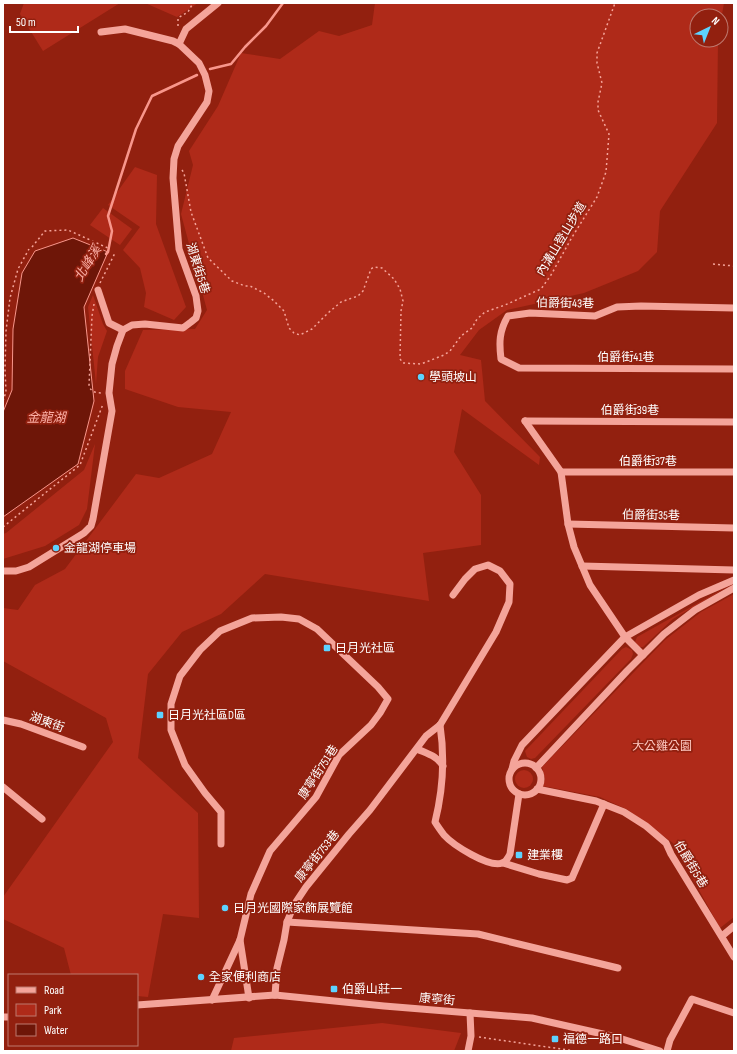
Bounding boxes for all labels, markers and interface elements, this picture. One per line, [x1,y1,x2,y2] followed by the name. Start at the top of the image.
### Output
[10,8,78,34] scale bar
[689,8,729,48] north arrow
[709,14,722,28] text: N
[16,15,36,30] text: 50 m
[533,199,589,279] street label: 內溝山登山步道
[71,241,106,284] water label: 北峰溪
[183,241,212,296] street label: 湖東街5巷
[536,295,594,312] street label: 伯爵街43巷
[597,350,655,365] street label: 伯爵街41巷
[429,370,477,385] place label: 學頭坡山
[416,372,426,382] marker: 學頭坡山
[601,403,659,418] street label: 伯爵街39巷
[26,410,67,426] water label: 金龍湖
[619,454,677,469] street label: 伯爵街37巷
[622,507,680,524] street label: 伯爵街35巷
[64,541,136,556] place label: 金龍湖停車場
[51,543,61,553] marker: 金龍湖停車場
[335,641,395,656] place label: 日月光社區
[322,643,332,653] marker: 日月光社區
[168,708,246,723] place label: 日月光社區D區
[27,709,66,736] street label: 湖東街
[155,710,165,720] marker: 日月光社區D區
[632,739,692,754] park label: 大公雞公園
[295,742,342,802] street label: 康寧街751巷
[292,827,343,885] street label: 康寧街753巷
[671,838,711,891] street label: 伯爵街5巷
[527,848,563,863] place label: 建業樓
[514,850,524,860] marker: 建業樓
[233,901,353,916] place label: 日月光國際家飾展覽館
[220,903,230,913] marker: 日月光國際家飾展覽館
[209,970,281,985] place label: 全家便利商店
[196,972,206,982] marker: 全家便利商店
[8,974,138,1046] legend
[342,982,402,997] place label: 伯爵山莊一
[44,983,64,998] text: Road
[329,984,339,994] marker: 伯爵山莊一
[418,990,456,1009] street label: 康寧街
[44,1003,62,1018] text: Park
[44,1023,68,1038] text: Water
[563,1032,623,1047] place label: 福德一路口
[550,1034,560,1044] marker: 福德一路口

